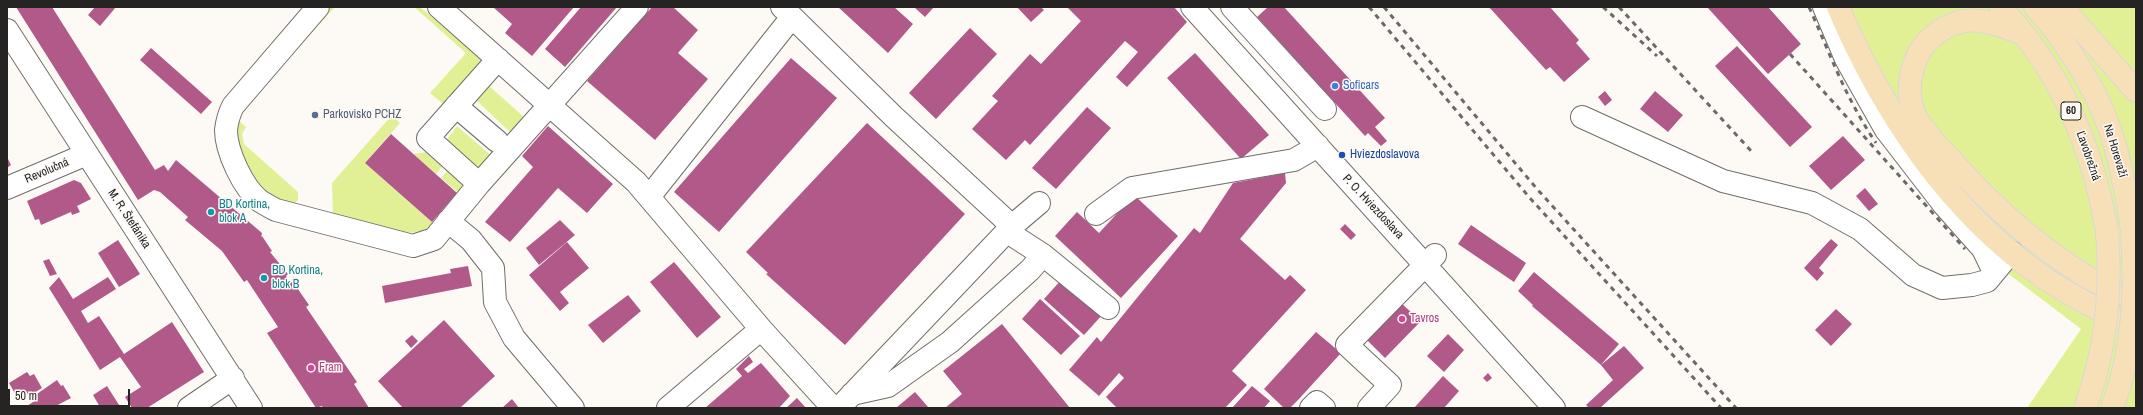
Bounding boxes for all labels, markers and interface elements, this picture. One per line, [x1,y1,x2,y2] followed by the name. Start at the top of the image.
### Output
[1343,79,1379,93] place label: Soficars
[1330,81,1340,91] marker: Soficars
[2061,102,2081,120] road number: 60
[323,108,401,122] place label: Parkovisko PCHZ
[310,110,320,120] marker: Parkovisko PCHZ
[2100,123,2130,179] street label: Na Horevaží
[2073,129,2103,183] street label: Ľavobrežná
[1350,148,1419,162] place label: Hviezdoslavova
[1337,150,1347,160] marker: Hviezdoslavova
[23,155,71,187] street label: Revolučná
[1339,172,1407,242] street label: P. O. Hviezdoslava
[104,187,154,251] street label: M. R. Štefánika
[219,198,270,226] place label: BD Kortina, blok A
[206,207,216,217] marker: BD Kortina, blok A
[272,264,323,292] place label: BD Kortina, blok B
[259,273,269,283] marker: BD Kortina, blok B
[1410,312,1439,326] place label: Tavros
[1397,314,1407,324] marker: Tavros
[319,361,342,375] place label: Fram
[306,363,316,373] marker: Fram
[10,381,132,407] scale bar
[15,388,37,404] text: 50 m

